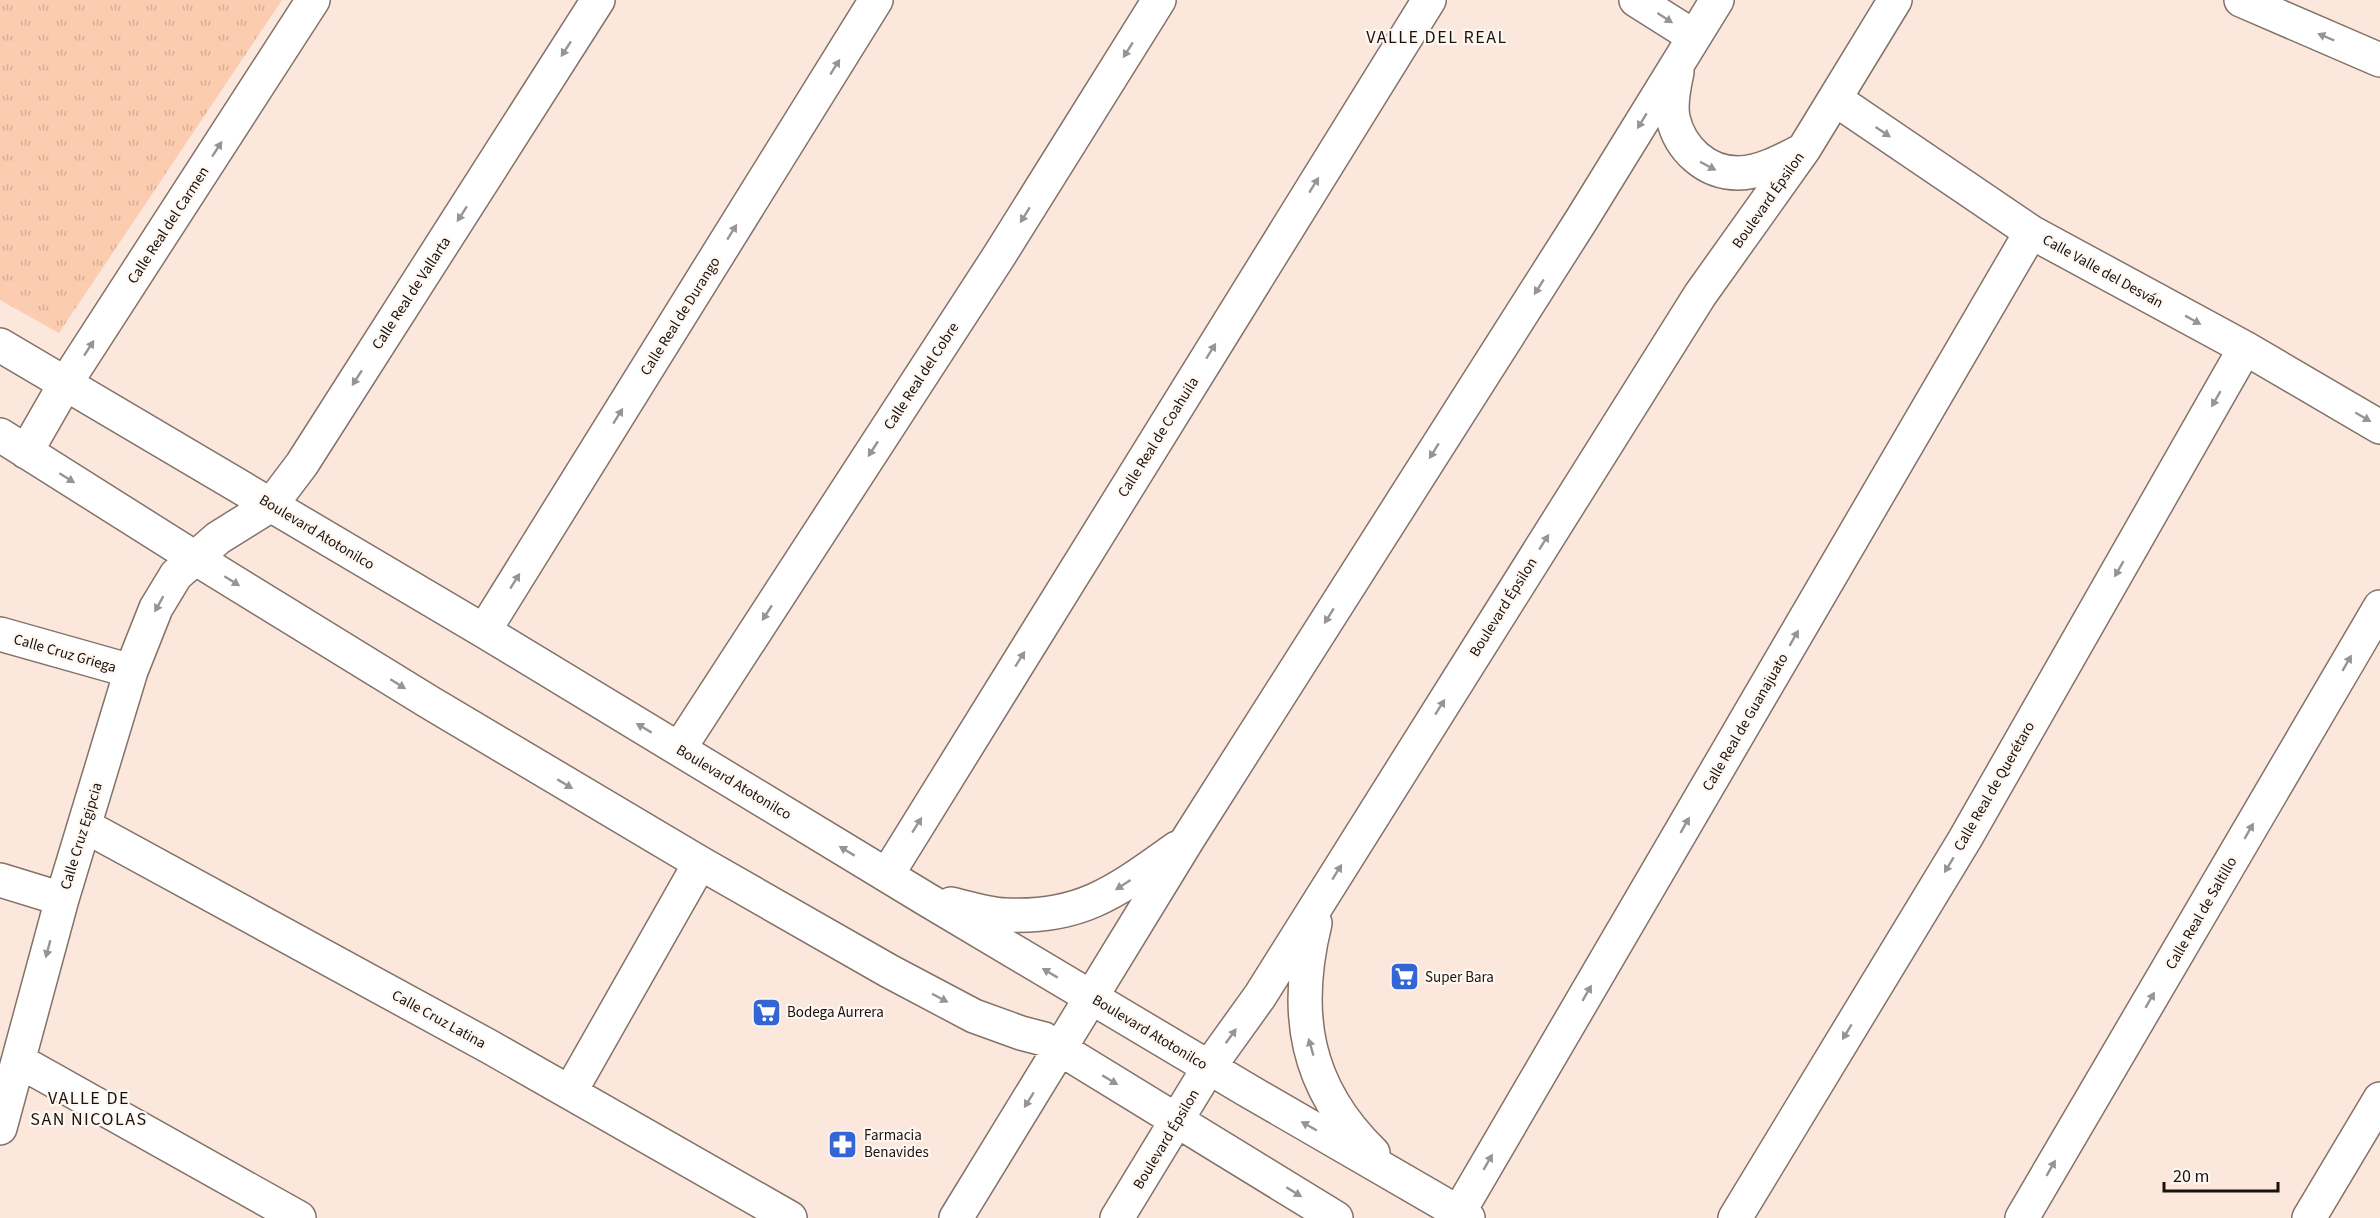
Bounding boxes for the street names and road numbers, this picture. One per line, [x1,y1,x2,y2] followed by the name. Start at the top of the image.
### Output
[1727,148,1810,253] street label: Boulevard Épsilon
[123,162,214,288] street label: Calle Real del Carmen
[2039,229,2167,313] street label: Calle Valle del Desván
[367,233,456,354] street label: Calle Real de Vallarta
[635,253,725,380] street label: Calle Real de Durango
[879,318,964,434] street label: Calle Real del Cobre
[1113,373,1204,502] street label: Calle Real de Coahuila
[255,490,378,575] street label: Boulevard Atotonilco
[1464,554,1542,661] street label: Boulevard Épsilon
[11,629,119,678] street label: Calle Cruz Griega
[1697,649,1794,795] street label: Calle Real de Guanajuato
[1949,718,2040,855] street label: Calle Real de Querétaro
[672,740,795,825] street label: Boulevard Atotonilco
[55,780,108,892] street label: Calle Cruz Egipcia
[2161,853,2242,973] street label: Calle Real de Saltillo
[388,985,490,1054] street label: Calle Cruz Latina
[1088,990,1211,1075] street label: Boulevard Atotonilco
[1128,1085,1205,1193] street label: Boulevard Épsilon

